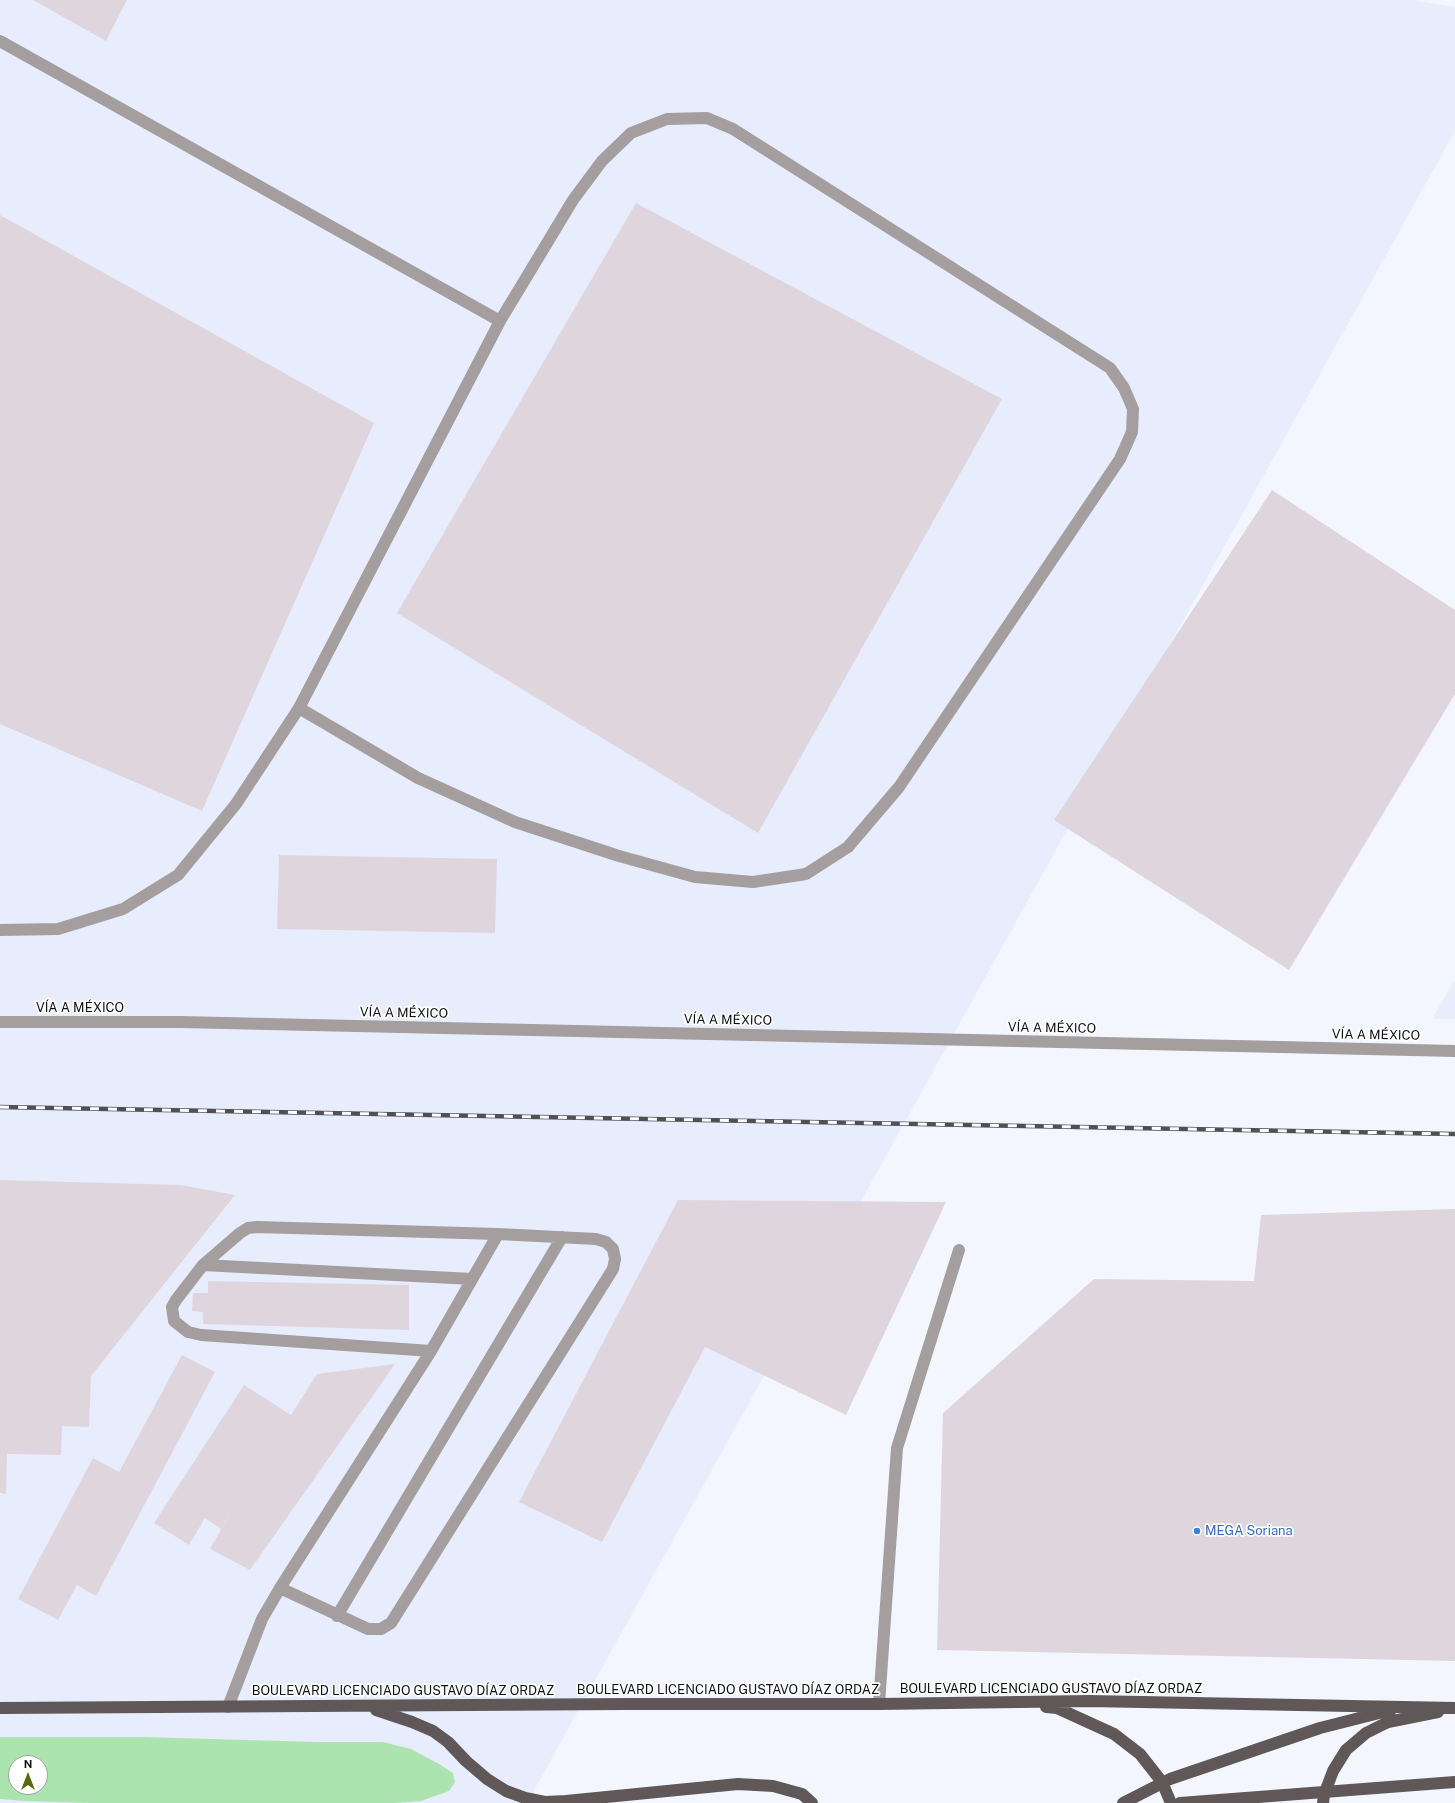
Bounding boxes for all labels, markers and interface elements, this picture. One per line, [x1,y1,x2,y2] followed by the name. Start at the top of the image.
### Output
[36,1000,124,1016] street label: VÍA A MÉXICO
[360,1004,448,1022] street label: VÍA A MÉXICO
[684,1011,772,1029] street label: VÍA A MÉXICO
[1008,1019,1096,1037] street label: VÍA A MÉXICO
[1332,1026,1420,1044] street label: VÍA A MÉXICO
[1205,1523,1293,1539] place label: MEGA Soriana
[1192,1526,1202,1536] marker: MEGA Soriana
[900,1681,1202,1697] street label: BOULEVARD LICENCIADO GUSTAVO DÍAZ ORDAZ
[577,1682,879,1698] street label: BOULEVARD LICENCIADO GUSTAVO DÍAZ ORDAZ
[252,1683,554,1699] street label: BOULEVARD LICENCIADO GUSTAVO DÍAZ ORDAZ
[8,1755,48,1795] north arrow
[24,1758,32,1770] text: N

